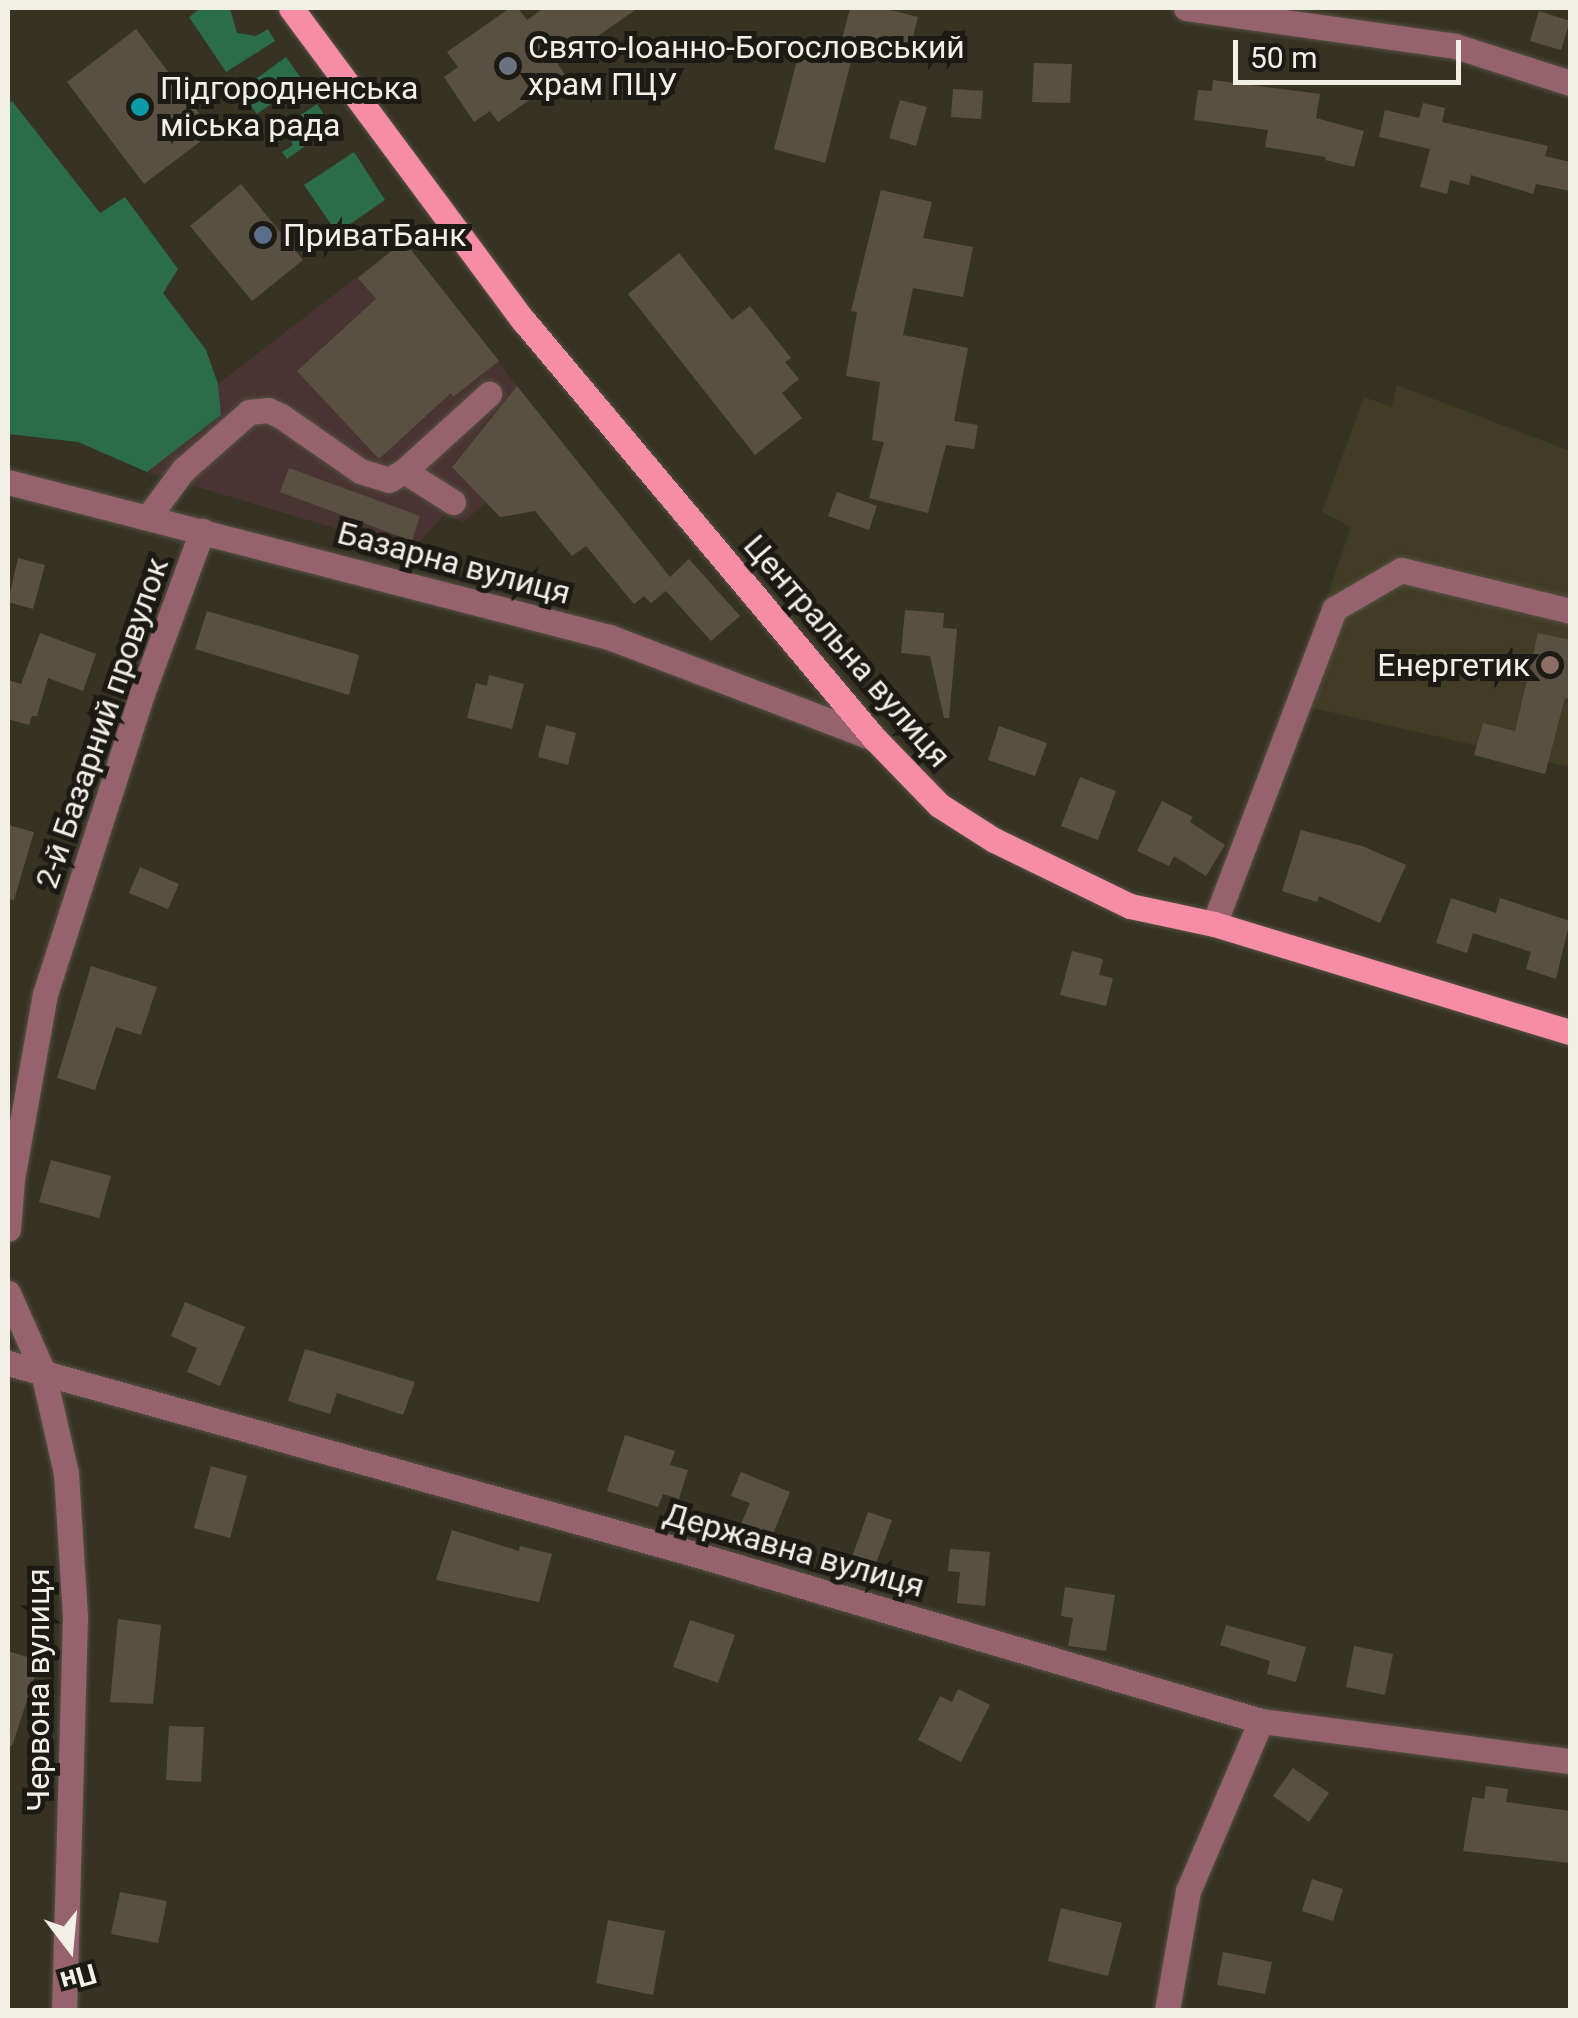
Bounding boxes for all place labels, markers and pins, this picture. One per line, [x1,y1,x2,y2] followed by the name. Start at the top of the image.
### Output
[528,29,965,104] place label: Свято-Іоанно-Богословський храм ПЦУ
[497,55,519,77] marker: Свято-Іоанно-Богословський храм ПЦУ
[160,70,418,145] place label: Підгородненська міська рада
[129,96,151,118] marker: Підгородненська міська рада
[283,216,466,254] place label: ПриватБанк
[252,224,274,246] marker: ПриватБанк
[1377,646,1530,684] place label: Енергетик
[1539,654,1561,676] marker: Енергетик

